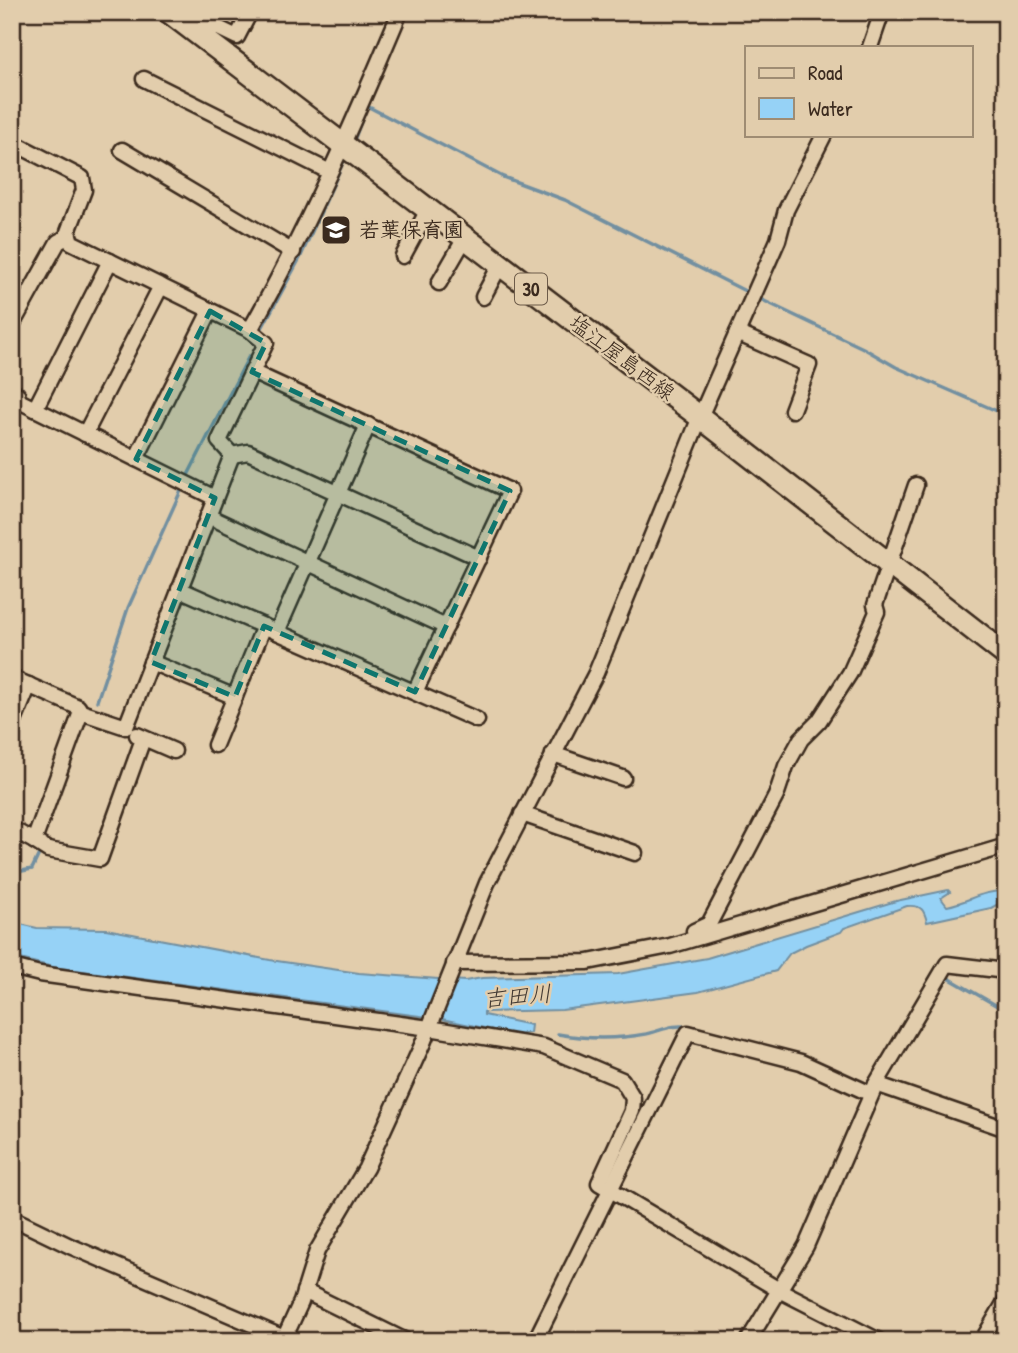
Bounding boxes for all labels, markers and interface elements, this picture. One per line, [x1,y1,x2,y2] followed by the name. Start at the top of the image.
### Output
[745,46,972,136] legend
[808,58,842,87] text: Road
[808,94,853,123] text: Water
[319,213,353,247] school or university icon: 若葉保育園
[359,215,464,244] place label: 若葉保育園
[515,274,547,304] road number: 30
[563,308,681,407] street label: 塩江屋島西線
[481,977,553,1014] water label: 吉田川

